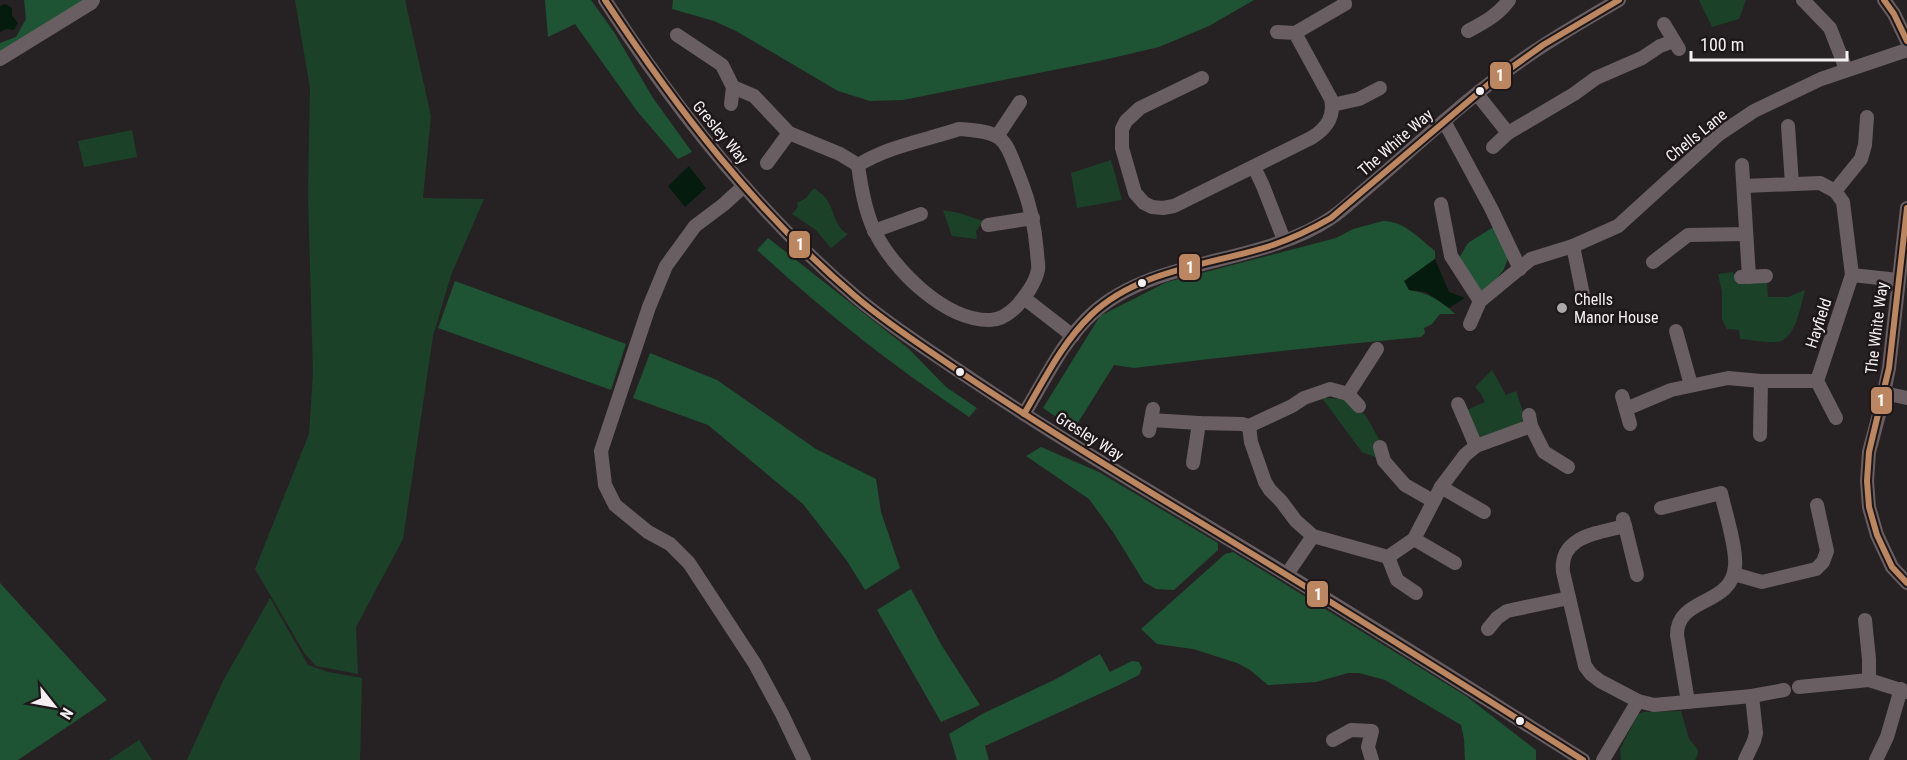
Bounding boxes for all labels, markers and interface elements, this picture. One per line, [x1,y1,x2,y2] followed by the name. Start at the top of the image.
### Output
[1691,24,1847,62] scale bar
[1700,34,1744,55] text: 100 m
[1489,61,1512,90] line badge: 1
[1496,66,1504,85] text: 1
[1474,85,1486,97] unlabelled marker
[689,97,753,168] street label: Gresley Way
[1354,105,1437,180] street label: The White Way
[1662,105,1731,166] street label: Chells Lane
[788,230,811,259] line badge: 1
[796,235,804,254] text: 1
[1178,253,1201,281] line badge: 1
[1186,258,1194,277] text: 1
[1136,277,1148,289] unlabelled marker
[1861,280,1892,375] street label: The White Way
[1574,290,1659,327] place label: Chells Manor House
[1802,296,1835,350] street label: Hayfield
[1555,301,1569,315] marker: Chells Manor House
[954,366,966,378] unlabelled marker
[1870,386,1893,415] line badge: 1
[1877,391,1885,410] text: 1
[1052,408,1127,465] street label: Gresley Way
[1306,580,1329,608] line badge: 1
[1314,585,1322,604] text: 1
[24,676,84,736] north arrow
[56,704,77,723] text: N
[1514,715,1526,727] unlabelled marker

